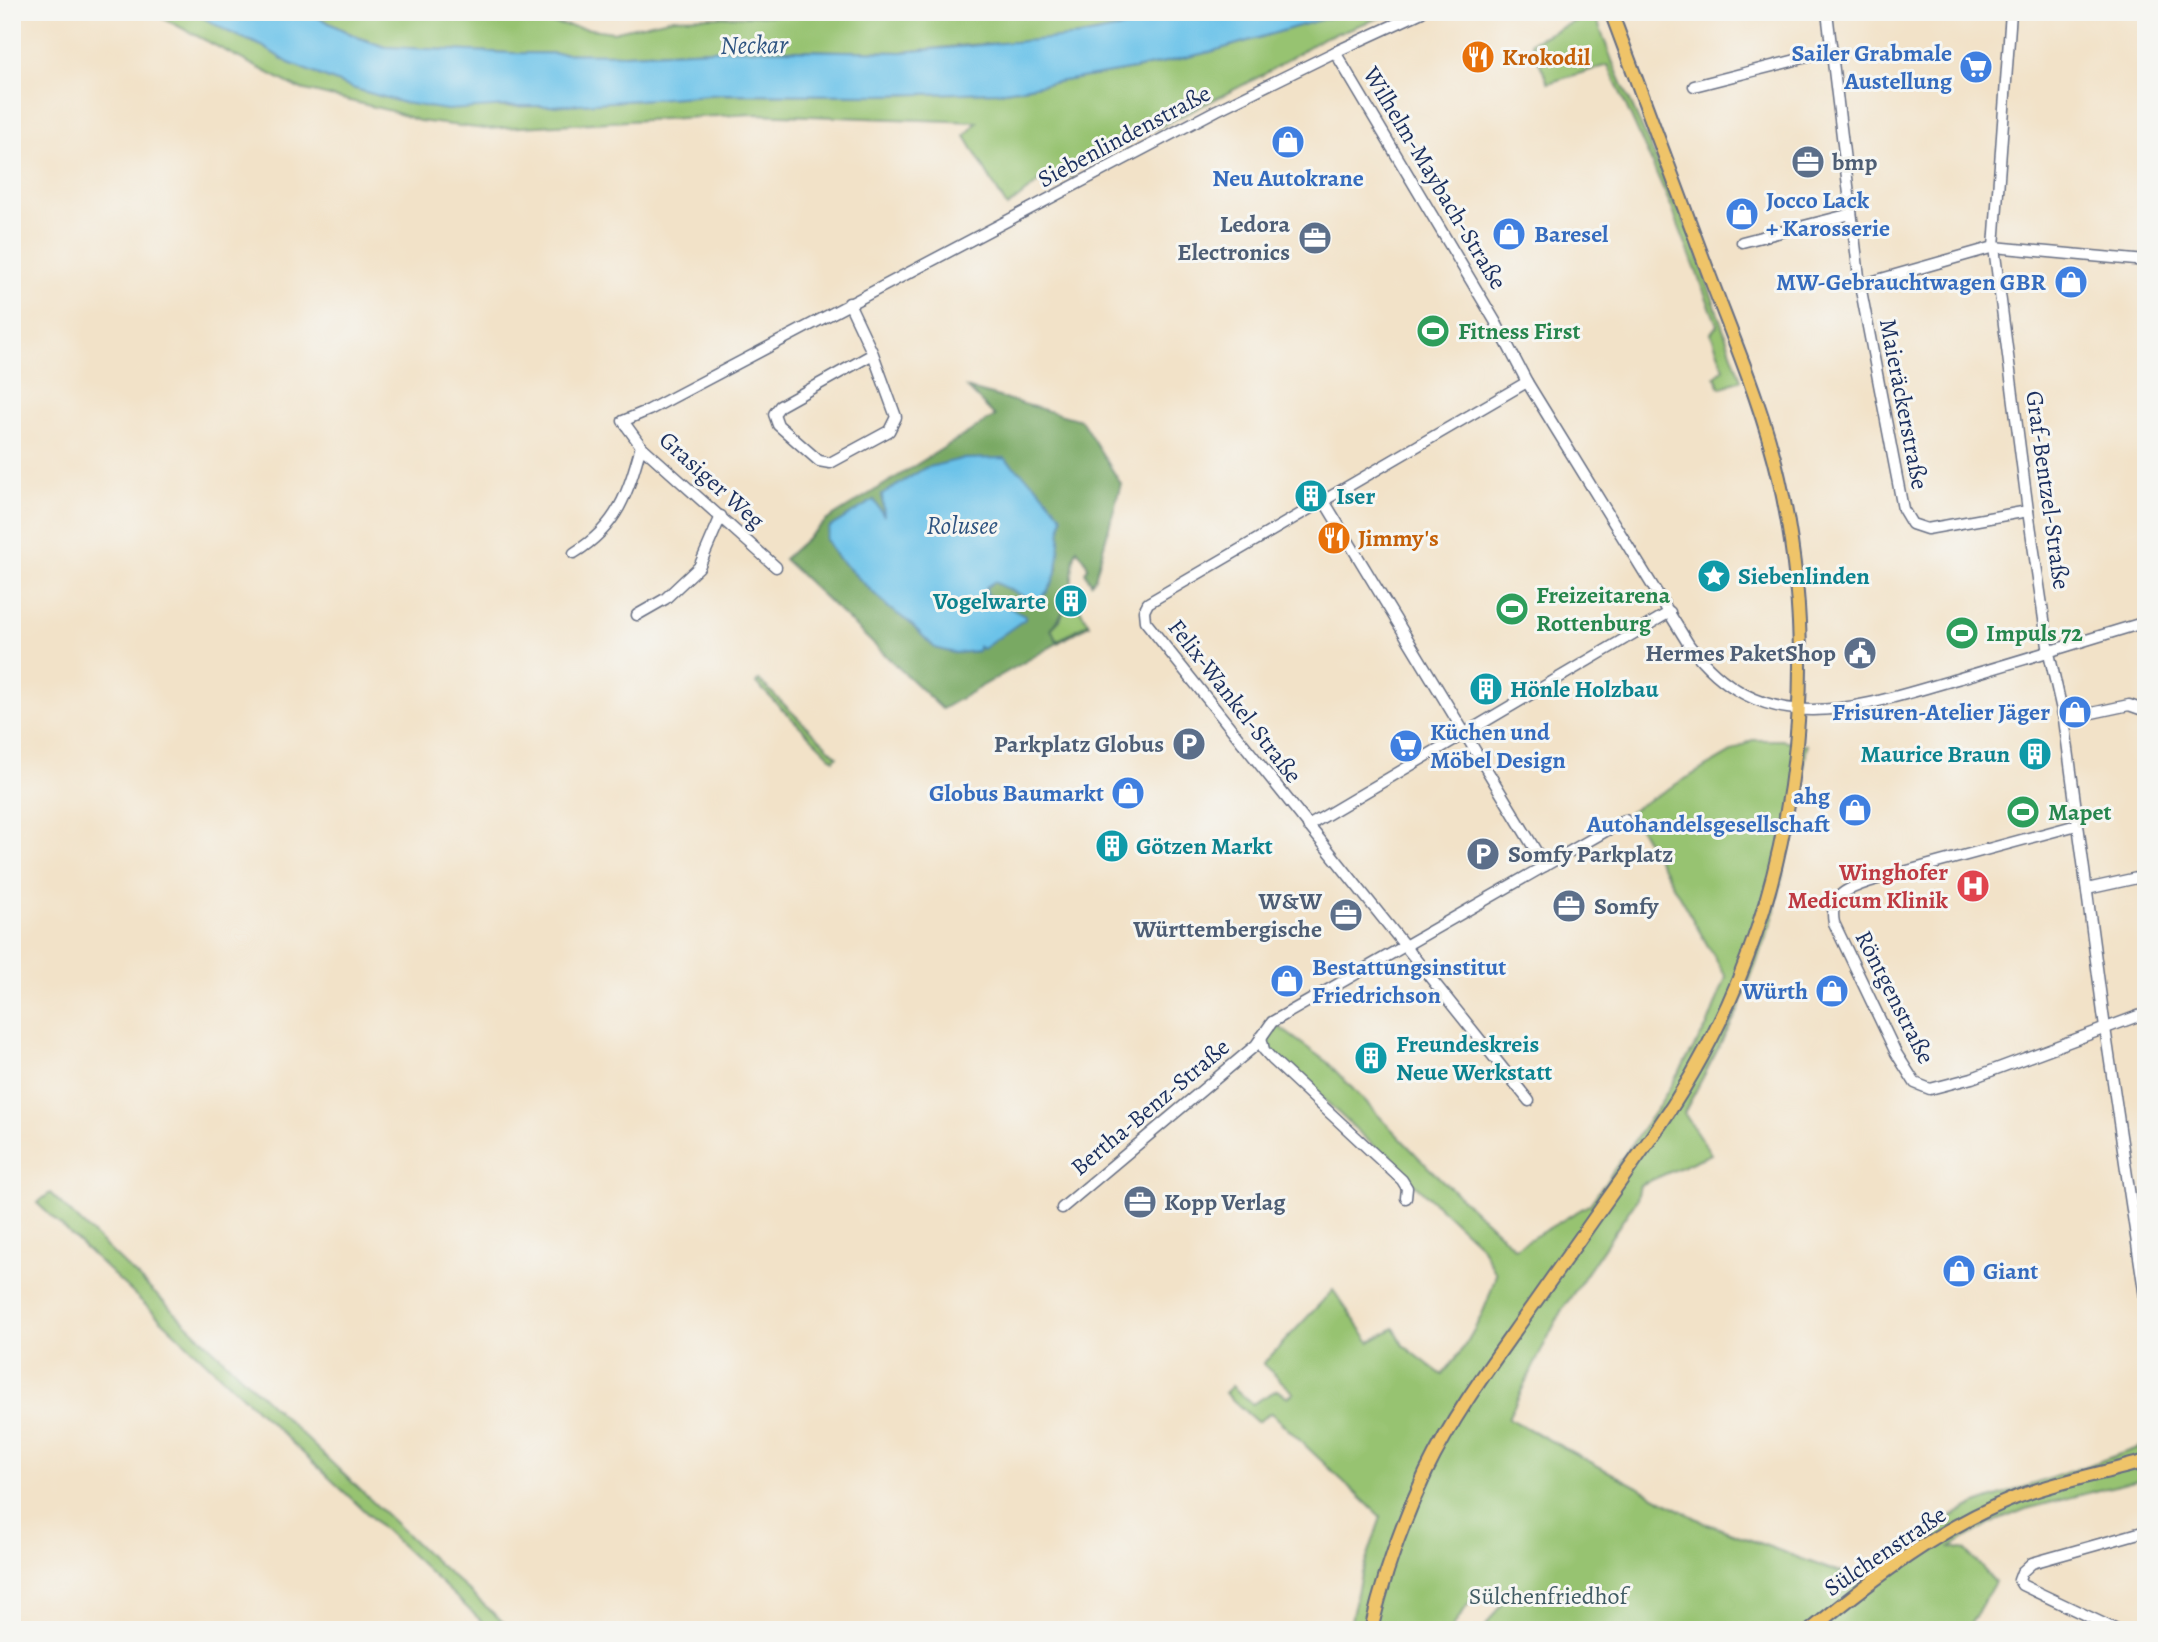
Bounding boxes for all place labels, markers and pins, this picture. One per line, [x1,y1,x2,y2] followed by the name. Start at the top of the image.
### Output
[1792,37,1953,97] place label: Sailer Grabmale Austellung
[1459,38,1497,76] restaurant icon: Krokodil
[1502,41,1591,73] place label: Krokodil
[1957,48,1995,86] supermarket icon: Sailer Grabmale Austellung
[1269,123,1307,161] shop icon: Neu Autokrane
[1789,143,1827,181] office icon: bmp
[1831,146,1877,178] place label: bmp
[1212,162,1364,194] place label: Neu Autokrane
[1766,184,1890,244] place label: Jocco Lack + Karosserie
[1723,195,1761,233] shop icon: Jocco Lack + Karosserie
[1177,208,1290,268] place label: Ledora Electronics
[1490,215,1528,253] shop icon: Baresel
[1534,218,1609,250] place label: Baresel
[1296,219,1334,257] office icon: Ledora Electronics
[2052,263,2090,301] shop icon: MW-Gebrauchtwagen GBR
[1776,266,2047,298] place label: MW-Gebrauchtwagen GBR
[1414,312,1452,350] sports icon: Fitness First
[1458,315,1581,347] place label: Fitness First
[1292,477,1330,515] building icon: Iser
[1336,480,1375,512] place label: Iser
[1315,519,1353,557] restaurant icon: Jimmy's
[1358,522,1439,554] place label: Jimmy's
[1695,557,1733,595] place icon: Siebenlinden
[1738,560,1870,592] place label: Siebenlinden
[1536,579,1671,639] place label: Freizeitarena Rottenburg
[1052,582,1090,620] building icon: Vogelwarte
[932,585,1046,617] place label: Vogelwarte
[1493,590,1531,628] sports icon: Freizeitarena Rottenburg
[1943,614,1981,652] sports icon: Impuls 72
[1986,617,2083,649] place label: Impuls 72
[1841,634,1879,672] public building icon: Hermes PaketShop
[1645,637,1836,669] place label: Hermes PaketShop
[1467,670,1505,708] building icon: Hönle Holzbau
[1510,673,1660,705] place label: Hönle Holzbau
[2056,693,2094,731] shop icon: Frisuren-Atelier Jäger
[1832,696,2050,728] place label: Frisuren-Atelier Jäger
[1430,716,1566,776] place label: Küchen und Möbel Design
[1170,725,1208,763] parking icon: Parkplatz Globus
[1387,727,1425,765] supermarket icon: Küchen und Möbel Design
[994,728,1164,760] place label: Parkplatz Globus
[2016,735,2054,773] building icon: Maurice Braun
[1861,738,2011,770] place label: Maurice Braun
[1109,774,1147,812] shop icon: Globus Baumarkt
[929,777,1104,809] place label: Globus Baumarkt
[1586,780,1831,840] place label: ahg Autohandelsgesellschaft
[1836,791,1874,829] shop icon: ahg Autohandelsgesellschaft
[2004,793,2042,831] sports icon: Mapet
[2048,796,2112,828] place label: Mapet
[1093,827,1131,865] building icon: Götzen Markt
[1136,830,1273,862] place label: Götzen Markt
[1464,835,1502,873] parking icon: Somfy Parkplatz
[1508,838,1673,870] place label: Somfy Parkplatz
[1787,856,1949,916] place label: Winghofer Medicum Klinik
[1954,867,1992,905] hospital icon: Winghofer Medicum Klinik
[1132,885,1323,945] place label: W&W Württembergische
[1550,887,1588,925] office icon: Somfy
[1594,890,1659,922] place label: Somfy
[1327,896,1365,934] office icon: W&W Württembergische
[1312,951,1506,1011] place label: Bestattungsinstitut Friedrichson
[1268,962,1306,1000] shop icon: Bestattungsinstitut Friedrichson
[1813,972,1851,1010] shop icon: Würth
[1741,975,1808,1007] place label: Würth
[1396,1028,1552,1088] place label: Freundeskreis Neue Werkstatt
[1352,1039,1390,1077] building icon: Freundeskreis Neue Werkstatt
[1121,1183,1159,1221] office icon: Kopp Verlag
[1164,1186,1286,1218] place label: Kopp Verlag
[1940,1252,1978,1290] shop icon: Giant
[1983,1255,2038,1287] place label: Giant

